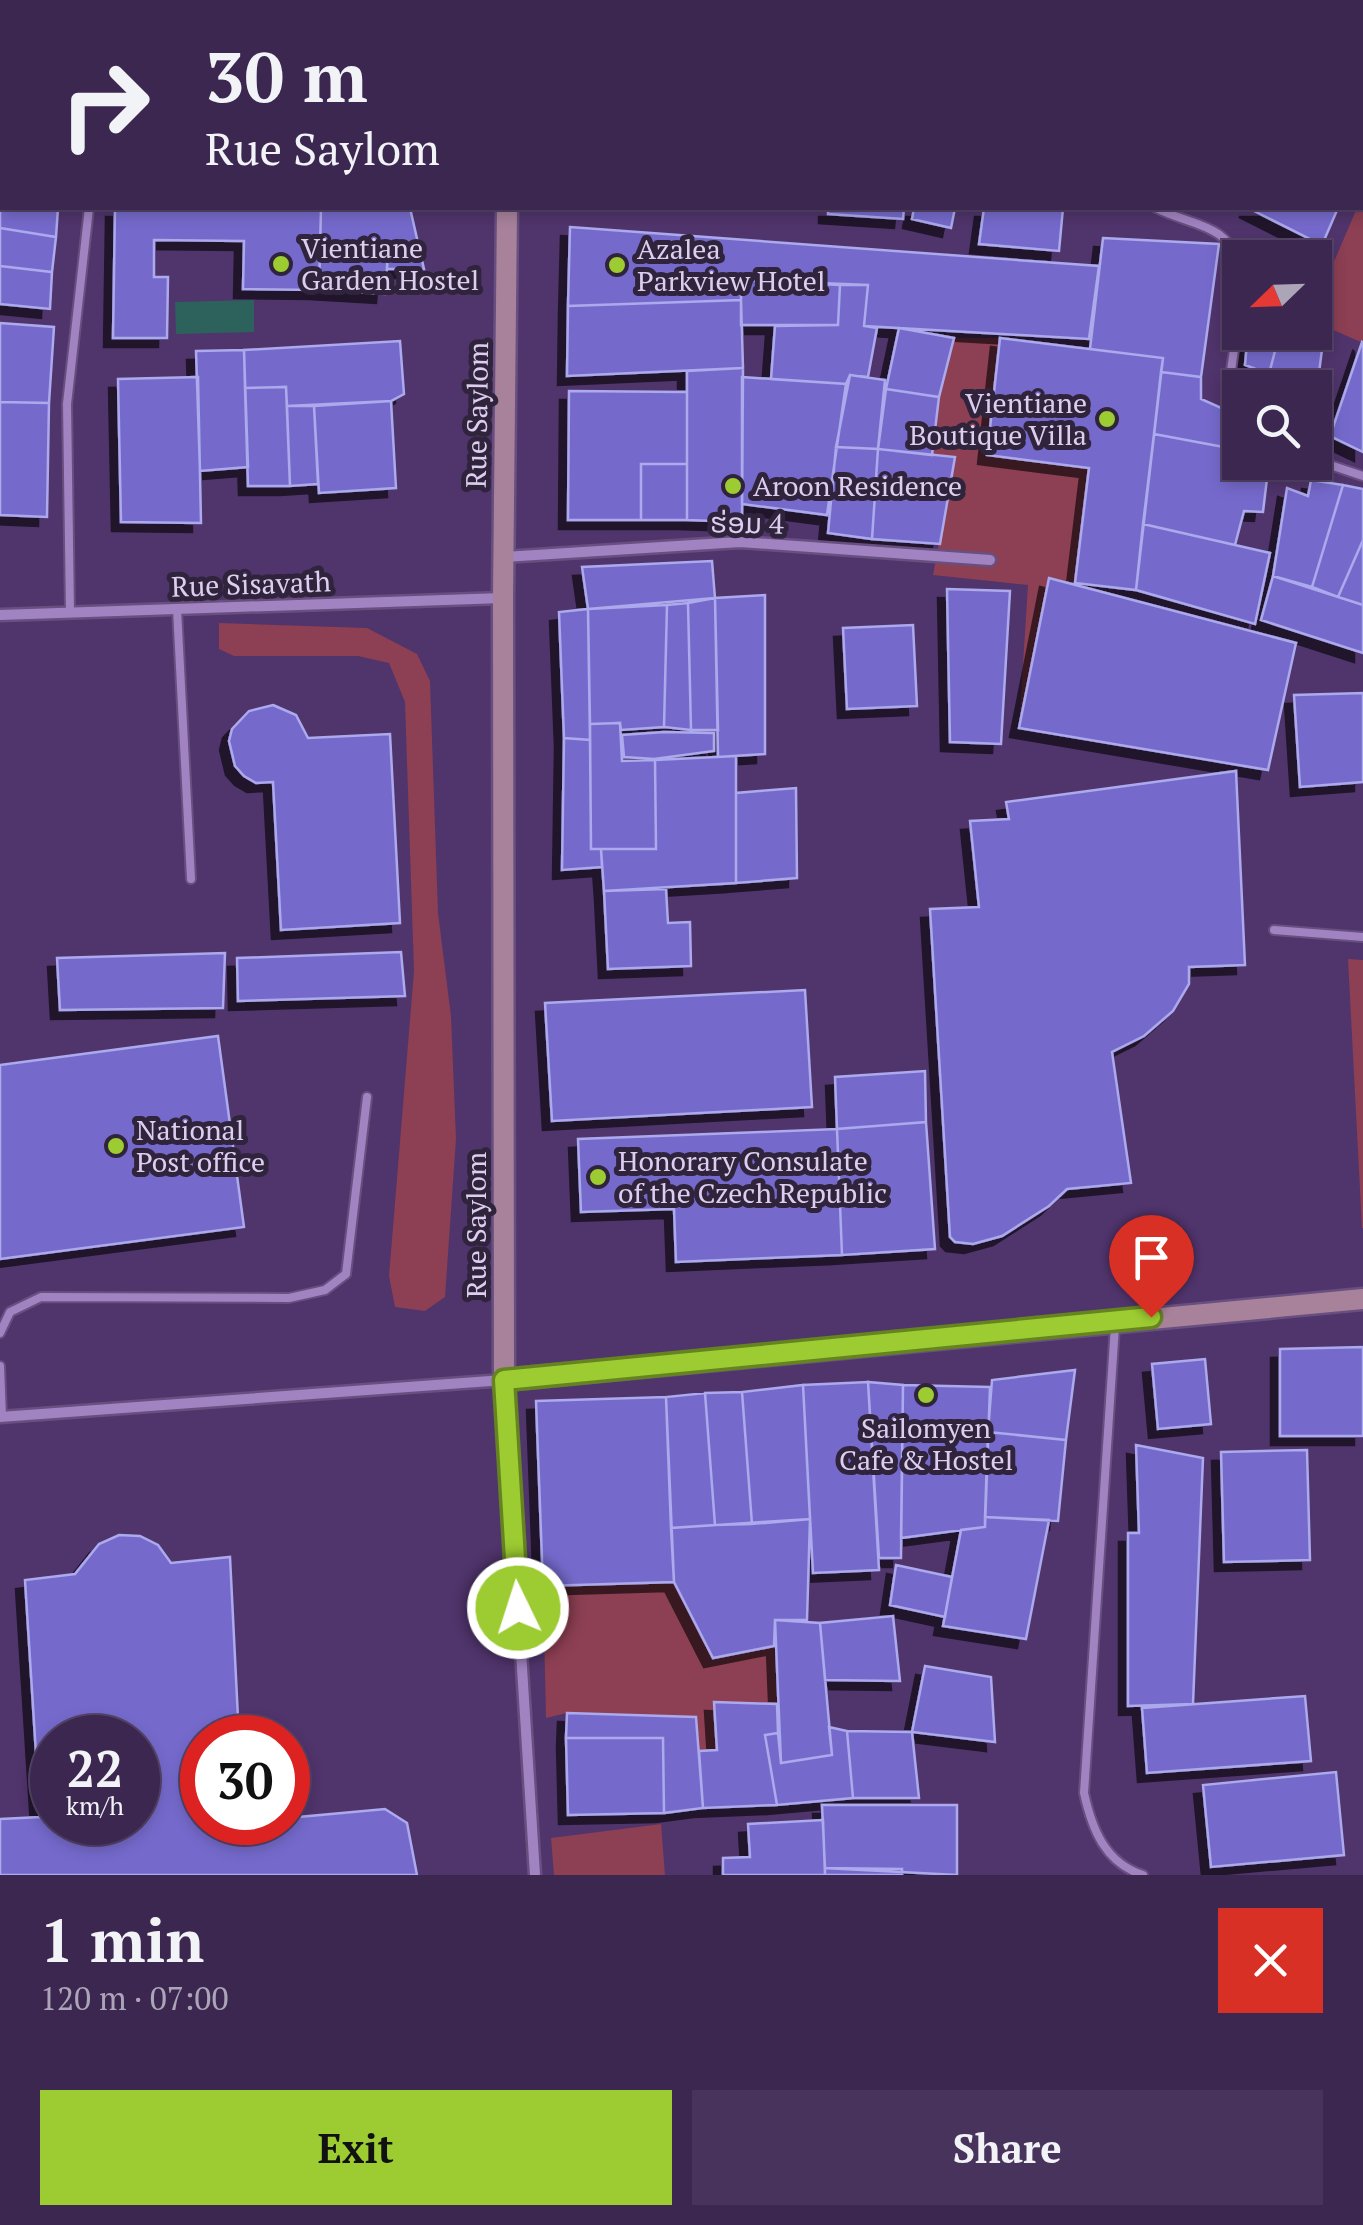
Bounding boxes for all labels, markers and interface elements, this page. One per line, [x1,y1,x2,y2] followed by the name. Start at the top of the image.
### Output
[205,29,368,122] text: 30 m
[40,40,170,170] icon: right
[205,118,440,178] text: Rue Saylom
[301,229,479,298] place label: Vientiane Garden Hostel
[637,230,825,299] place label: Azalea Parkview Hotel
[1222,240,1332,350] north arrow
[1222,240,1332,480] map controls
[270,253,292,275] marker: Vientiane Garden Hostel
[606,254,628,276] marker: Azalea Parkview Hotel
[457,342,496,488] street label: Rue Saylom
[1222,370,1332,480] button: search
[909,384,1087,453] place label: Vientiane Boutique Villa
[1096,408,1118,430] marker: Vientiane Boutique Villa
[753,467,962,504] place label: Aroon Residence
[722,475,744,497] marker: Aroon Residence
[710,503,784,542] street label: ຮ່ອມ 4
[171,562,331,605] street label: Rue Sisavath
[136,1111,265,1180] place label: National Post office
[105,1135,127,1157] marker: National Post office
[618,1142,887,1211] place label: Honorary Consulate of the Czech Republic
[457,1152,494,1298] street label: Rue Saylom
[587,1166,609,1188] marker: Honorary Consulate of the Czech Republic
[1109,1215,1194,1318] pin
[1124,1230,1179,1285] icon: arrive
[915,1384,937,1406] marker: Sailomyen Cafe & Hostel
[839,1409,1013,1478] place label: Sailomyen Cafe & Hostel
[466,1556,570,1660] position arrow
[180,1715,310,1845] speed limit sign: 30
[67,1735,123,1801] text: 22
[66,1789,124,1822] text: km/h
[40,1900,204,1979] text: 1 min
[1218,1908,1323,2013] button: close
[40,1977,228,2019] text: 120 m · 07:00
[40,2090,672,2205] button: Exit
[692,2090,1323,2205] button: Share

